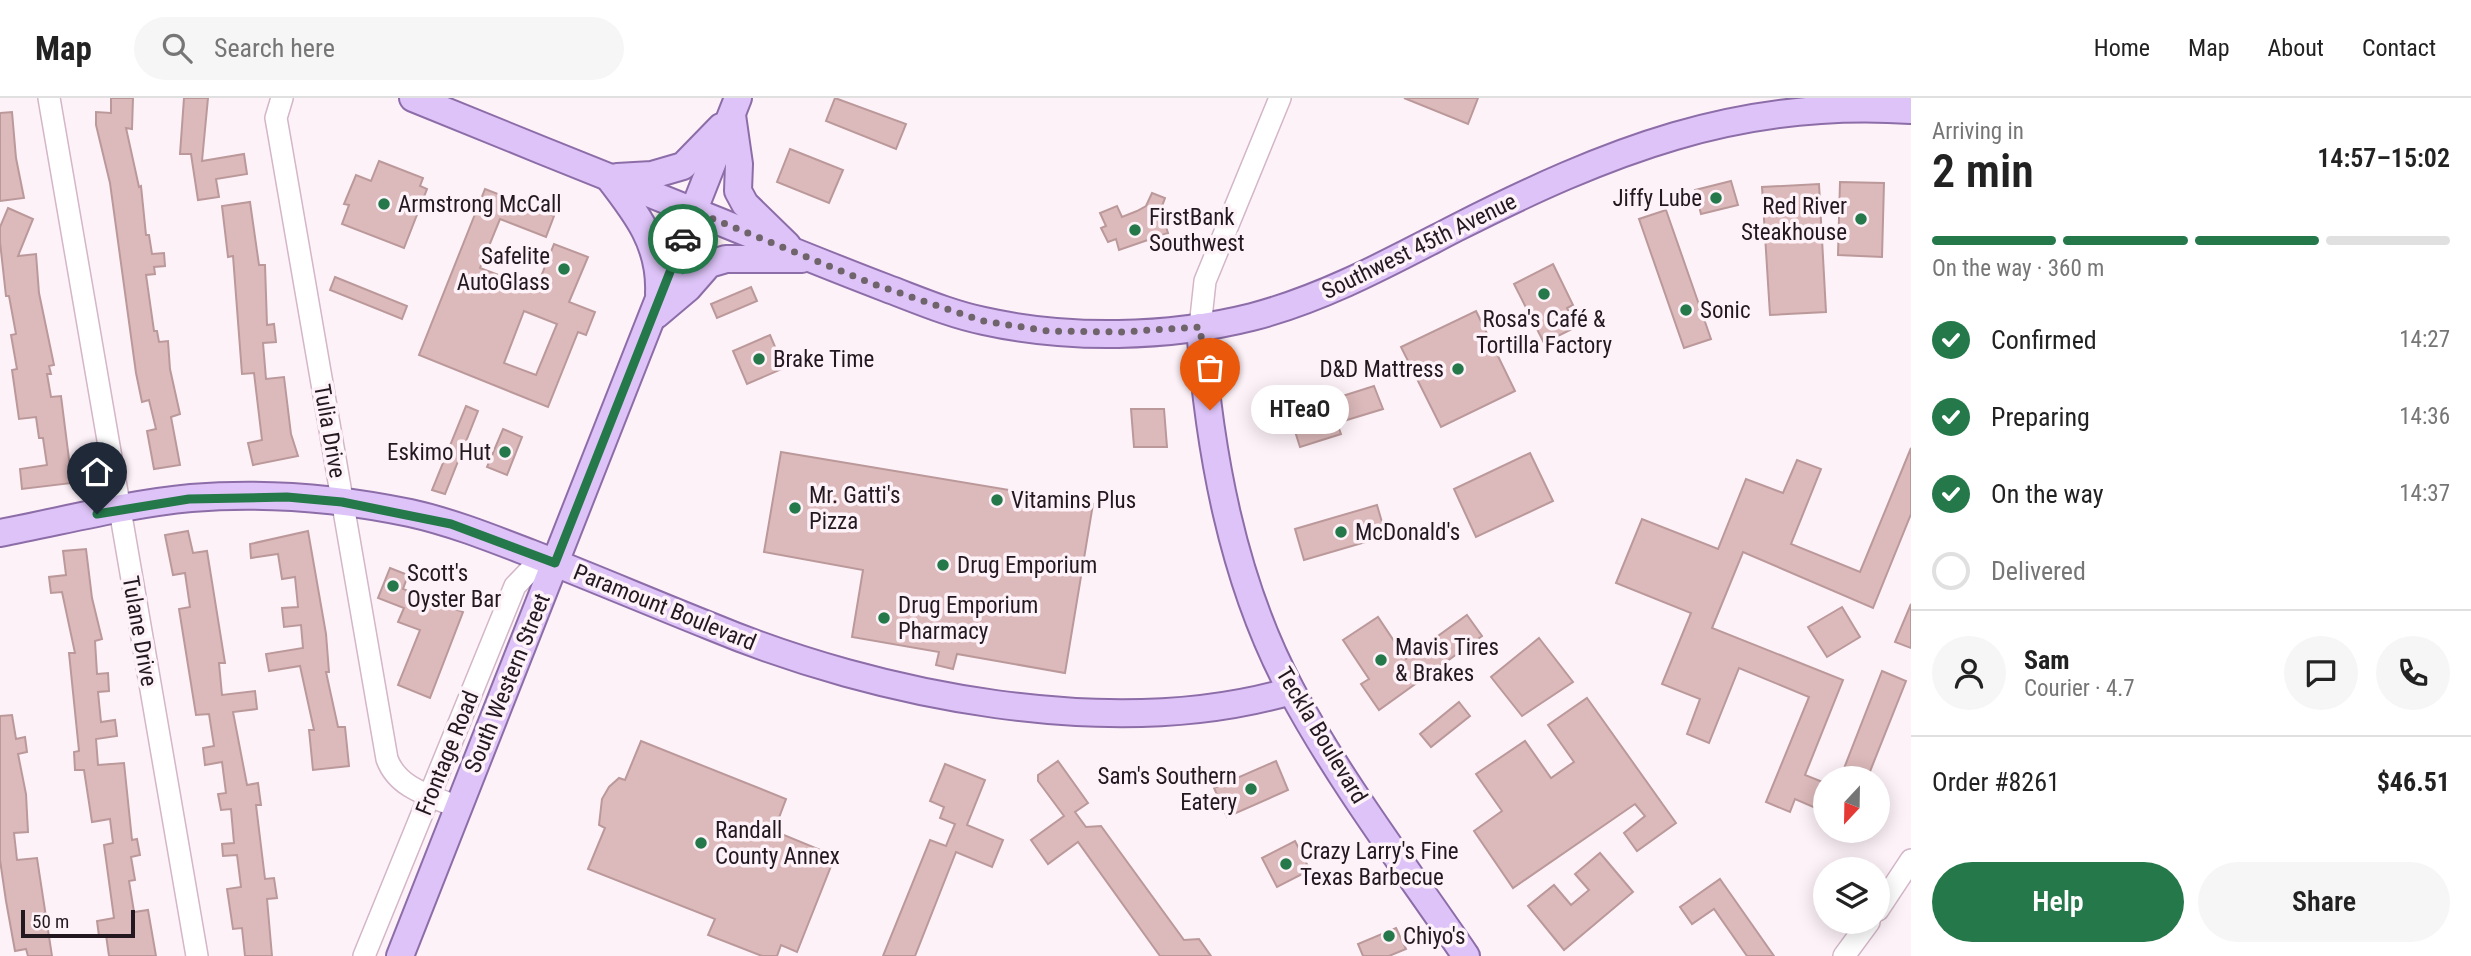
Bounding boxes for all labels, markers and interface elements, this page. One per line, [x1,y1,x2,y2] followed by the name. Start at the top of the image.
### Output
[134,17,624,80] search box
[35,29,92,68] text: Map
[158,29,196,67] icon: search
[214,33,335,63] text: Search here
[2094,34,2150,62] text: Home
[2188,34,2230,62] text: Map
[2268,34,2324,62] text: About
[2362,34,2436,62] text: Contact
[1932,118,2024,145] text: Arriving in
[2317,143,2450,173] text: 14:57–15:02
[1932,144,2034,198] text: 2 min
[1613,185,1702,212] place label: Jiffy Lube
[1318,188,1521,305] street label: Southwest 45th Avenue
[1708,190,1724,206] marker: Jiffy Lube
[398,191,562,218] place label: Armstrong McCall
[1741,193,1847,246] place label: Red River Steakhouse
[376,196,392,212] marker: Armstrong McCall
[648,204,718,274] courier
[1149,204,1245,257] place label: FirstBank Southwest
[1853,211,1869,227] marker: Red River Steakhouse
[664,220,702,258] icon: car
[1127,222,1143,238] marker: FirstBank Southwest
[457,243,550,296] place label: Safelite AutoGlass
[1932,255,2104,282] text: On the way · 360 m
[556,261,572,277] marker: Safelite AutoGlass
[1536,286,1552,302] marker: Rosa's Café & Tortilla Factory
[1700,297,1751,324] place label: Sonic
[1678,302,1694,318] marker: Sonic
[1476,306,1612,359] place label: Rosa's Café & Tortilla Factory
[1932,321,1970,359] icon: check
[1991,325,2097,355] text: Confirmed
[2399,326,2450,353] text: 14:27
[1180,338,1240,410] pin
[773,346,874,373] place label: Brake Time
[1191,349,1229,387] icon: bag
[751,351,767,367] marker: Brake Time
[1319,356,1444,383] place label: D&D Mattress
[1450,361,1466,377] marker: D&D Mattress
[308,382,351,480] street label: Tulia Drive
[1252,386,1350,434] callout: HTeaO
[1270,396,1330,423] text: HTeaO
[1932,398,1970,436] icon: check
[1991,402,2090,432] text: Preparing
[2399,403,2450,430] text: 14:36
[387,439,491,466] place label: Eskimo Hut
[67,442,127,514] pin
[497,444,513,460] marker: Eskimo Hut
[78,453,116,491] icon: home
[1932,475,1970,513] icon: check
[1991,479,2104,509] text: On the way
[2399,480,2450,507] text: 14:37
[809,482,900,535] place label: Mr. Gatti's Pizza
[1011,487,1136,514] place label: Vitamins Plus
[989,492,1005,508] marker: Vitamins Plus
[787,500,803,516] marker: Mr. Gatti's Pizza
[1355,519,1460,546] place label: McDonald's
[1333,524,1349,540] marker: McDonald's
[957,552,1097,579] place label: Drug Emporium
[1991,556,2086,586] text: Delivered
[935,557,951,573] marker: Drug Emporium
[570,559,760,656] street label: Paramount Boulevard
[407,560,501,613] place label: Scott's Oyster Bar
[117,574,162,688] street label: Tulane Drive
[385,578,401,594] marker: Scott's Oyster Bar
[459,590,556,777] street label: South Western Street
[898,592,1038,645] place label: Drug Emporium Pharmacy
[876,610,892,626] marker: Drug Emporium Pharmacy
[1395,634,1499,687] place label: Mavis Tires & Brakes
[1932,636,2006,710] button: person
[2284,636,2358,710] button: chat
[2376,636,2450,710] button: phone
[2024,645,2070,675] text: Sam
[1373,652,1389,668] marker: Mavis Tires & Brakes
[1270,662,1373,808] street label: Teckla Boulevard
[2024,675,2135,702] text: Courier · 4.7
[410,687,485,819] street label: Frontage Road
[1098,763,1237,816] place label: Sam's Southern Eatery
[1813,766,1890,844] north arrow
[1813,766,1890,934] map controls
[1932,767,2060,797] text: Order #8261
[2377,767,2450,797] text: $46.51
[1243,781,1259,797] marker: Sam's Southern Eatery
[715,817,840,870] place label: Randall County Annex
[693,835,709,851] marker: Randall County Annex
[1300,838,1459,891] place label: Crazy Larry's Fine Texas Barbecue
[1278,856,1294,872] marker: Crazy Larry's Fine Texas Barbecue
[1813,857,1890,934] button: layers
[1932,862,2184,942] button: Help
[2198,862,2450,942] button: Share
[21,907,135,939] scale bar
[32,910,69,933] text: 50 m
[1403,923,1465,950] place label: Chiyo's
[1381,928,1397,944] marker: Chiyo's

